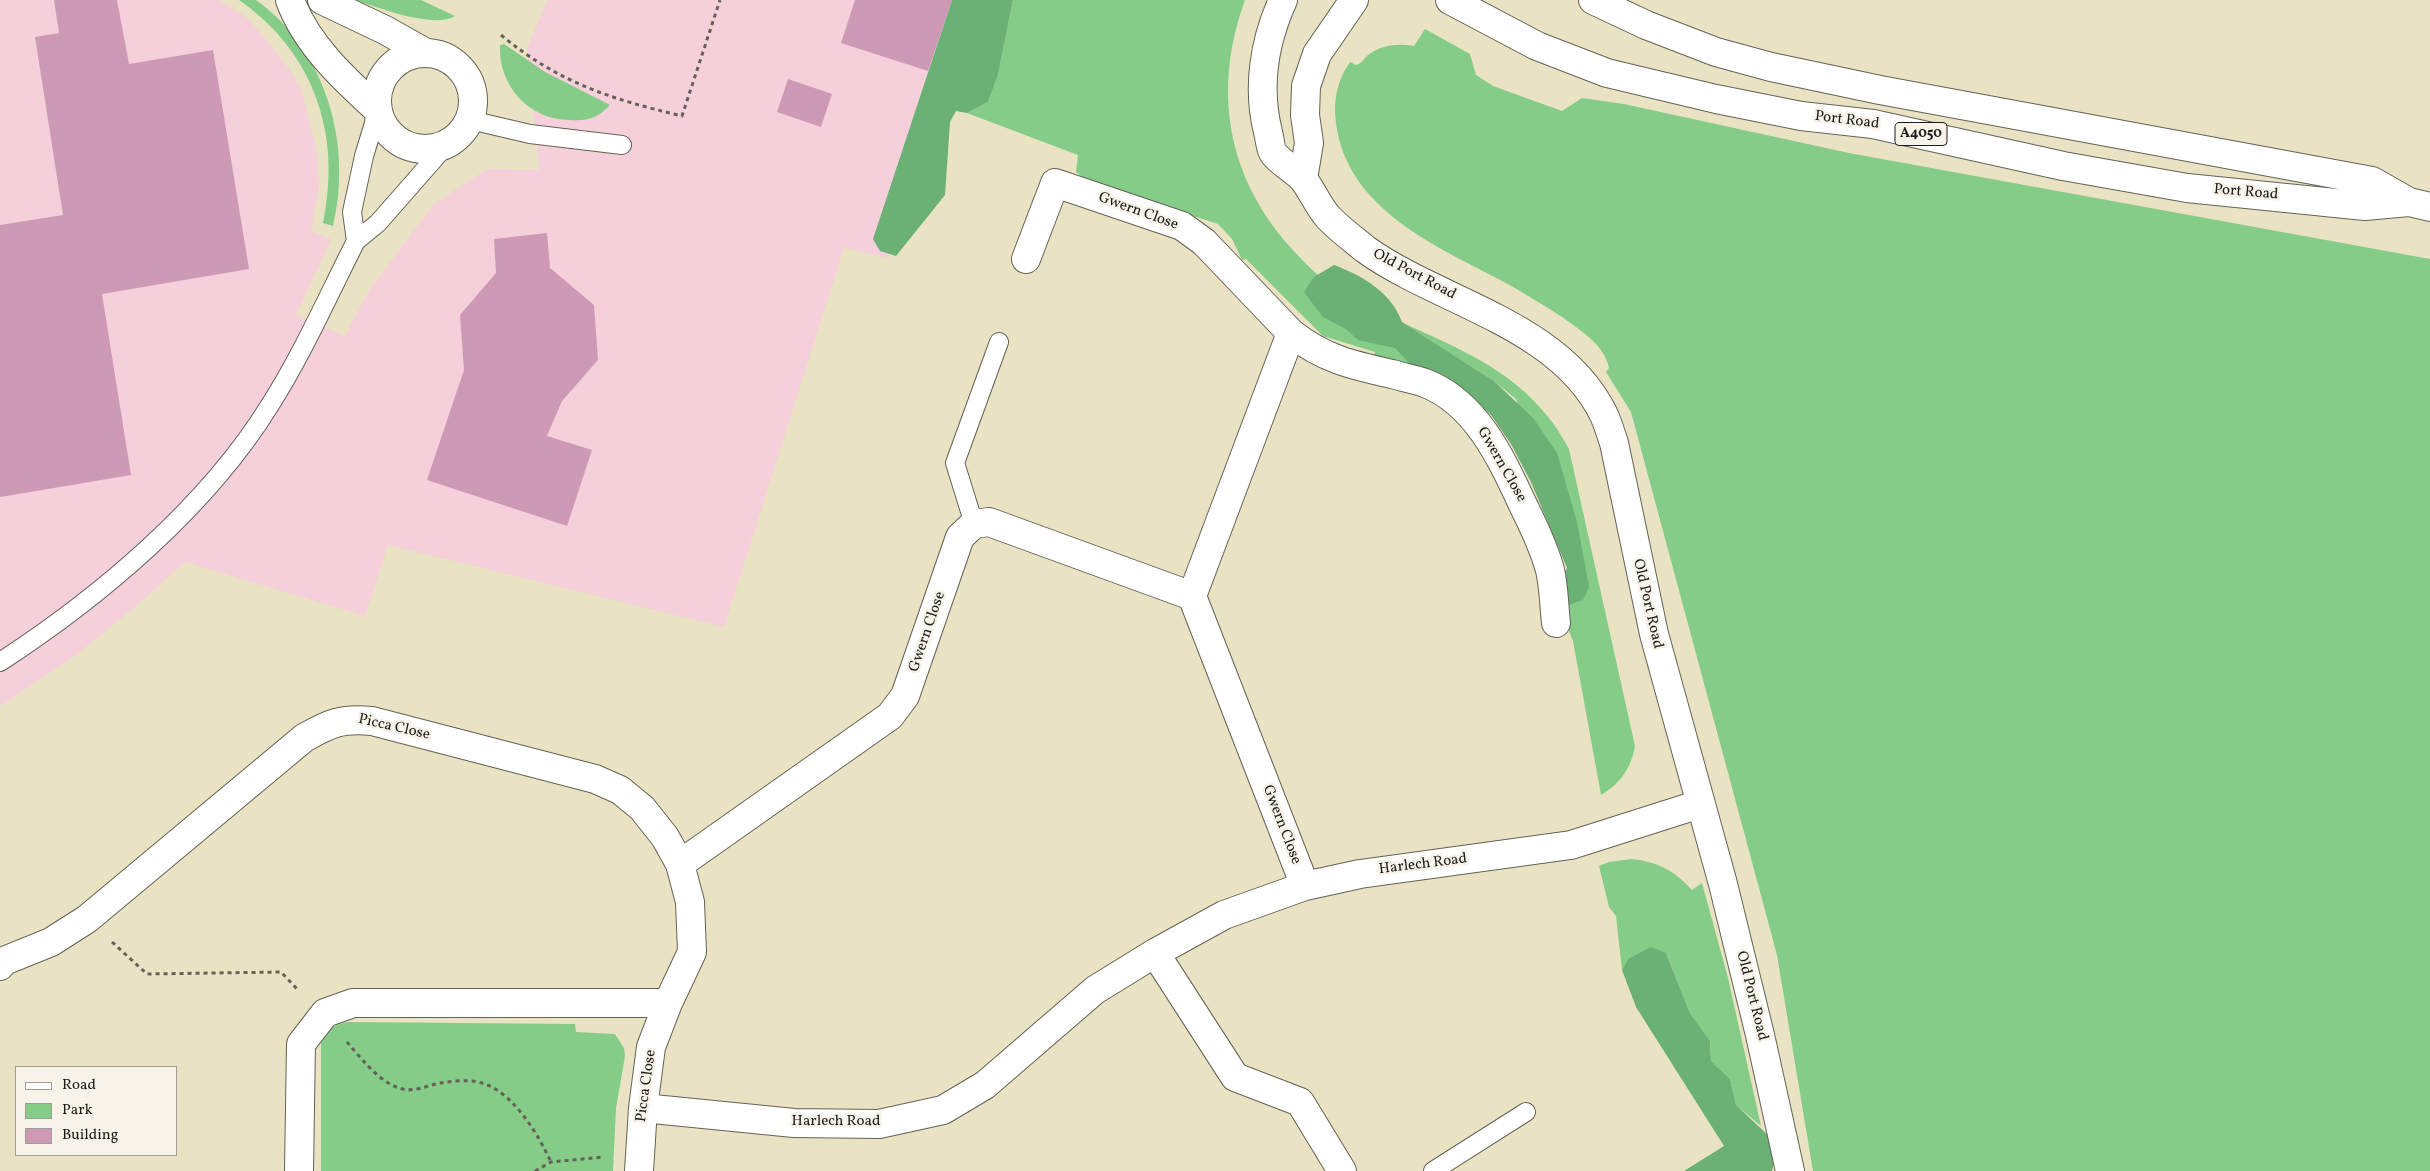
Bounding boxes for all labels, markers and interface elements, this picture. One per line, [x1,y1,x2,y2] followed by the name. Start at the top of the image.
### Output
[1814,108,1880,134] street label: Port Road
[1895,122,1947,146] road number: A4050
[2213,181,2279,205] street label: Port Road
[1096,189,1180,235] street label: Gwern Close
[1369,246,1459,304] street label: Old Port Road
[1472,424,1530,506] street label: Gwern Close
[1628,557,1666,651] street label: Old Port Road
[906,590,950,674] street label: Gwern Close
[356,711,432,745] street label: Picca Close
[1258,783,1304,867] street label: Gwern Close
[1378,851,1468,879] street label: Harlech Road
[1731,949,1771,1043] street label: Old Port Road
[633,1049,661,1123] street label: Picca Close
[15,1066,178,1156] legend
[62,1075,96,1096] text: Road
[62,1100,93,1121] text: Park
[792,1113,880,1131] street label: Harlech Road
[62,1125,118,1146] text: Building

